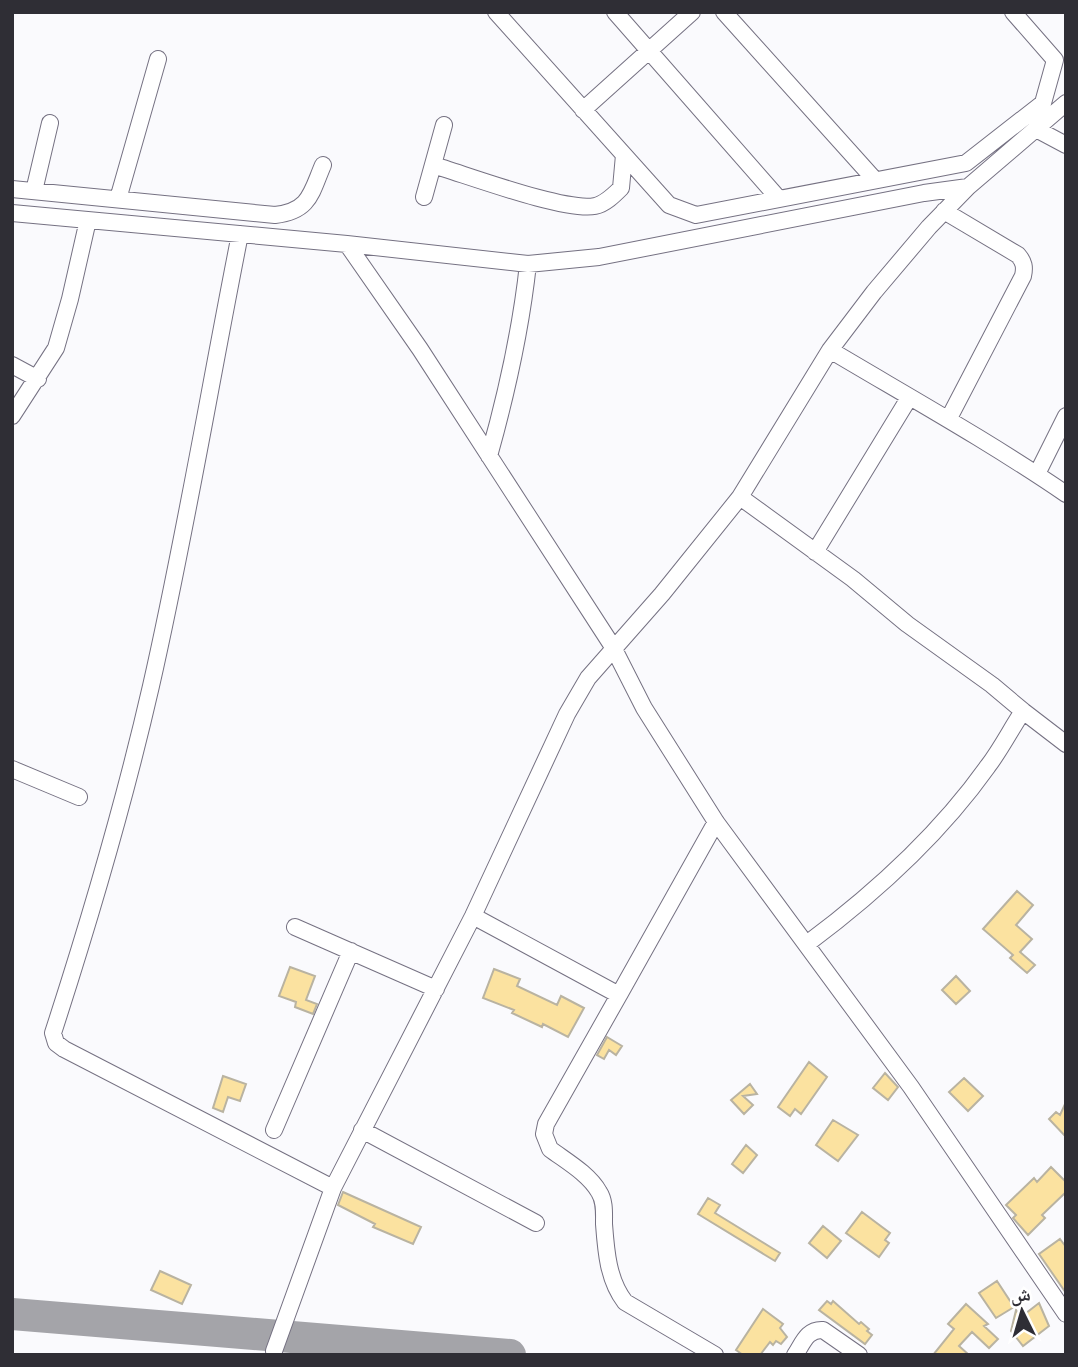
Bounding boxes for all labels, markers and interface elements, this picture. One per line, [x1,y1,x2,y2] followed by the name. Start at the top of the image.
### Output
[987,1276,1057,1346] north arrow
[1010,1282,1032,1307] text: ش

